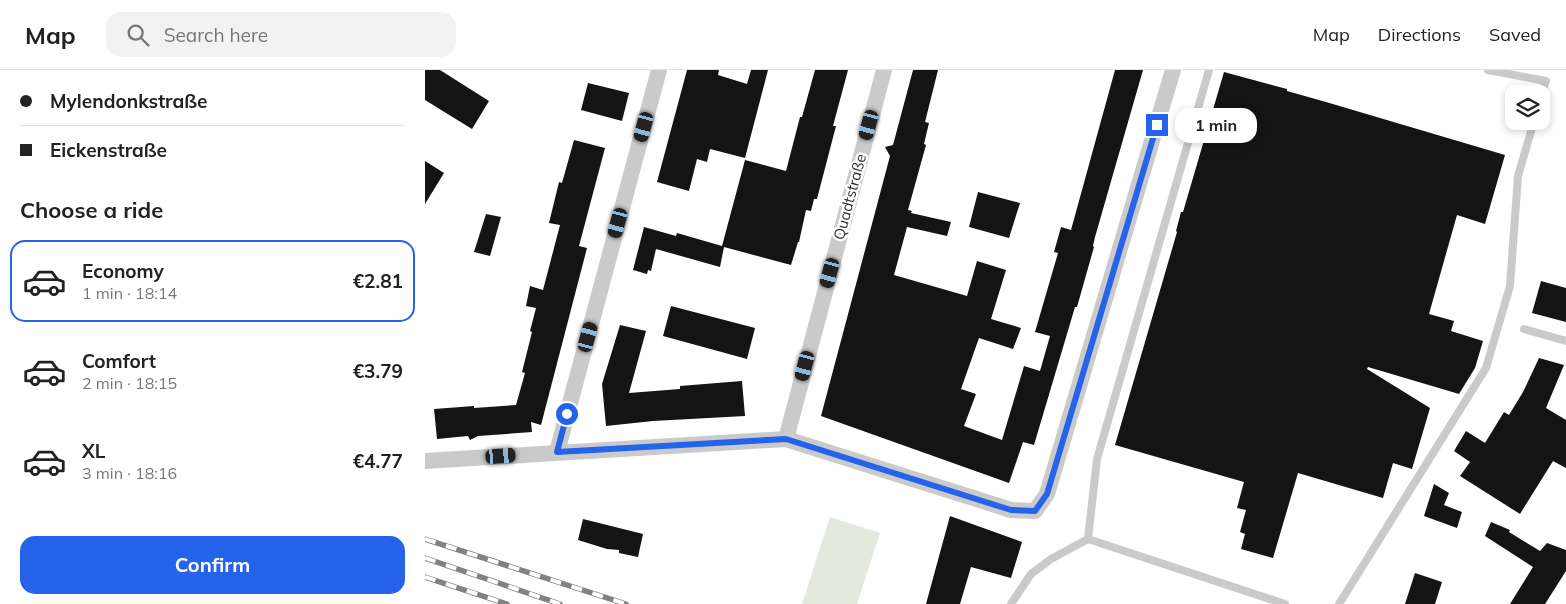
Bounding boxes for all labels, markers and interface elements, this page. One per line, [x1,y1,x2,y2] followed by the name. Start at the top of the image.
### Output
[106,12,456,57] search box
[25,20,76,50] text: Map
[124,21,152,49] icon: search
[164,23,268,47] text: Search here
[1313,23,1350,46] text: Map
[1378,23,1461,46] text: Directions
[1489,23,1541,46] text: Saved
[1505,85,1550,130] map controls
[1505,85,1550,130] button: layers
[50,89,208,113] text: Mylendonkstraße
[1175,108,1257,142] callout: 1 min
[857,109,880,141] car
[632,111,655,143] car
[1146,114,1168,136] route end
[1195,115,1237,135] text: 1 min
[50,138,167,162] text: Eickenstraße
[829,152,870,242] street label: Quadtstraße
[20,196,163,224] text: Choose a ride
[606,207,629,239] car
[818,257,841,289] car
[22,259,67,304] icon: car
[82,259,164,283] text: Economy
[353,269,403,293] text: €2.81
[82,283,177,303] text: 1 min · 18:14
[576,321,599,353] car
[22,349,67,394] icon: car
[82,349,156,373] text: Comfort
[793,350,816,382] car
[353,359,403,383] text: €3.79
[82,373,177,393] text: 2 min · 18:15
[556,403,578,425] route start
[22,439,67,484] icon: car
[82,439,105,463] text: XL
[485,447,516,465] car
[353,449,403,473] text: €4.77
[82,463,177,483] text: 3 min · 18:16
[20,536,405,594] button: Confirm

